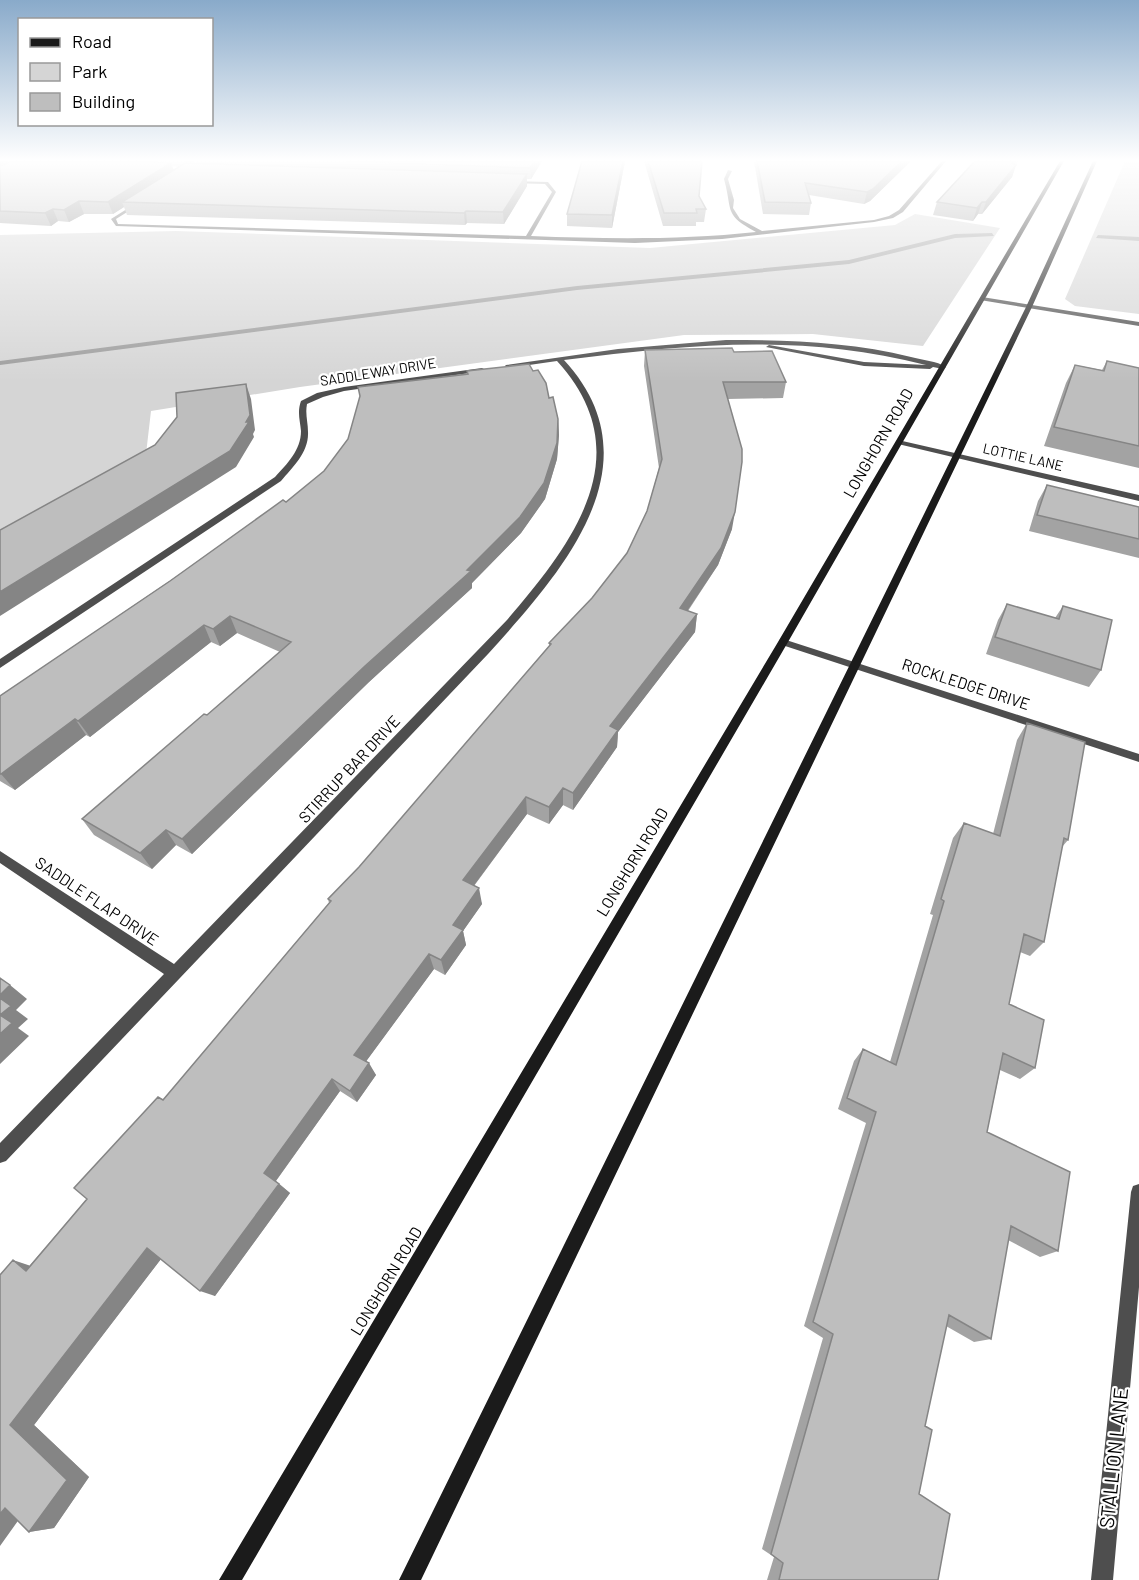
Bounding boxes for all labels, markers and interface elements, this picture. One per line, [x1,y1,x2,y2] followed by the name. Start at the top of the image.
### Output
[18,18,213,126] legend
[72,30,112,52] text: Road
[72,60,107,82] text: Park
[72,90,135,112] text: Building
[319,354,437,389] street label: SADDLEWAY DRIVE
[839,385,917,501] street label: LONGHORN ROAD
[981,439,1065,474] street label: LOTTIE LANE
[900,654,1032,713] street label: ROCKLEDGE DRIVE
[294,711,403,826] street label: STIRRUP BAR DRIVE
[592,804,671,919] street label: LONGHORN ROAD
[32,852,163,949] street label: SADDLE FLAP DRIVE
[346,1223,425,1338] street label: LONGHORN ROAD
[1094,1386,1132,1529] street label: STALLION LANE

